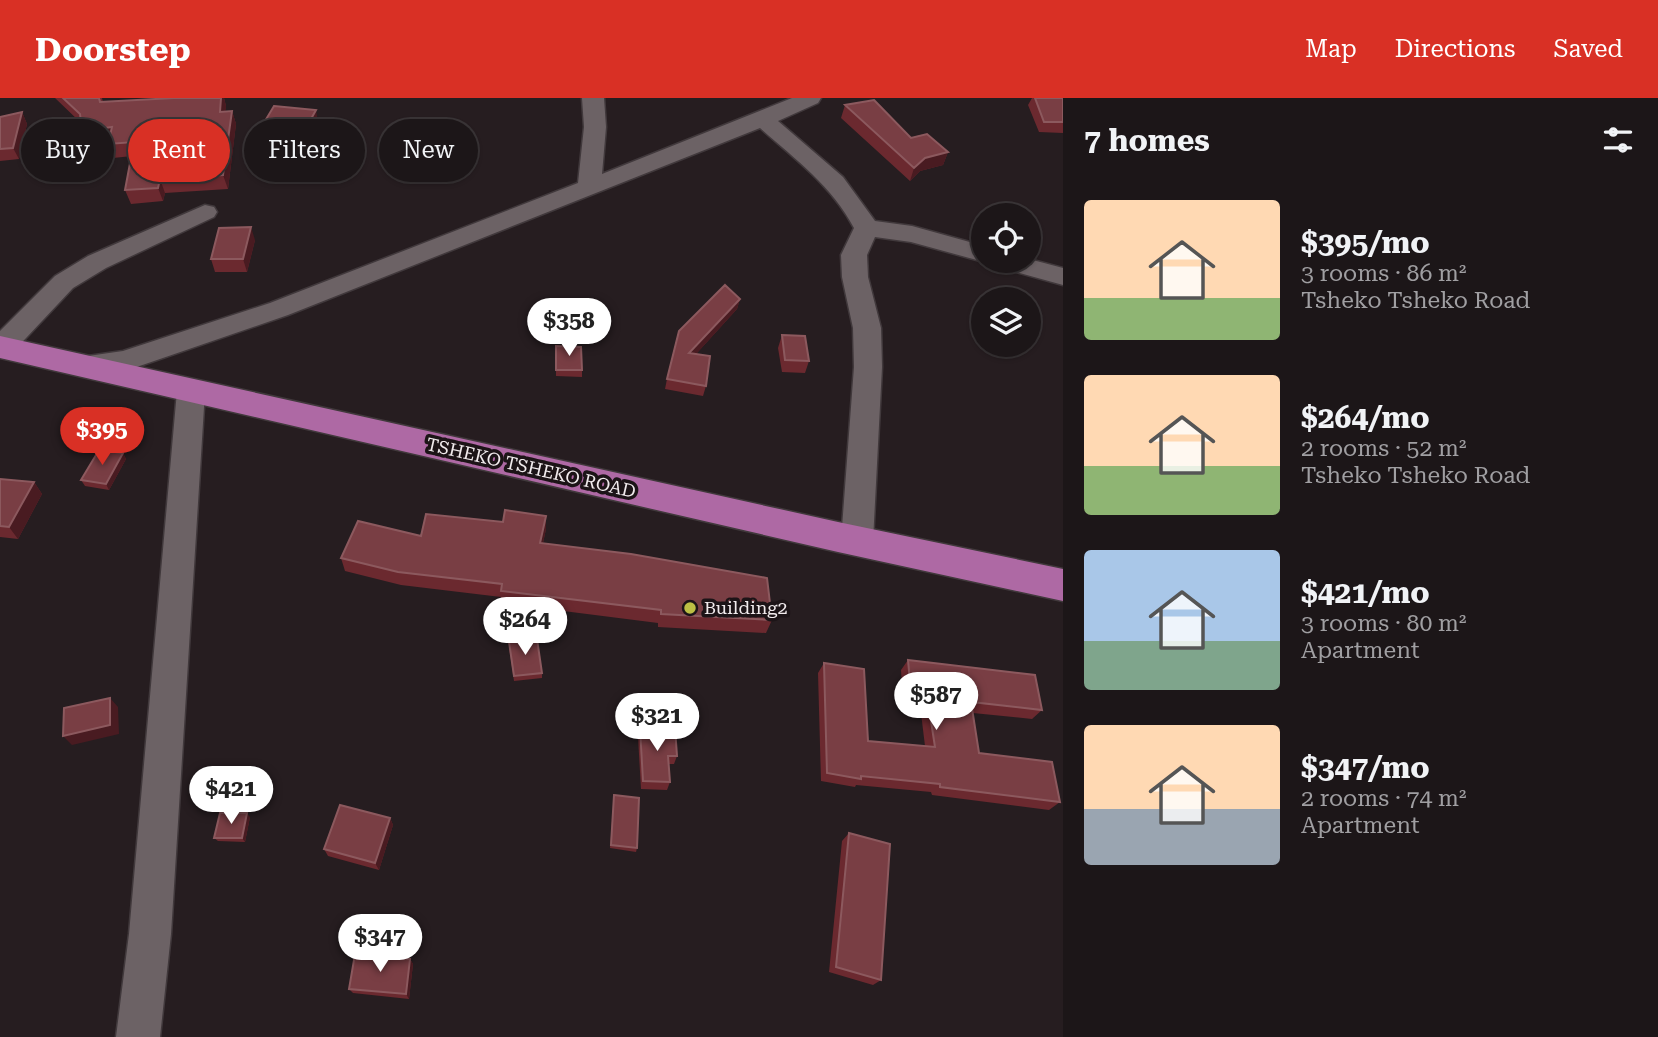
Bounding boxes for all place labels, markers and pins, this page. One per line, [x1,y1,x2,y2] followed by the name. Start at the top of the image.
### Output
[528,299,610,358] pin: $358
[61,408,143,467] pin: $395
[704,597,788,618] place label: Building2
[484,598,566,657] pin: $264
[682,600,698,616] marker: Building2
[895,672,977,732] pin: $587
[616,694,698,753] pin: $321
[190,766,272,826] pin: $421
[339,914,421,974] pin: $347

